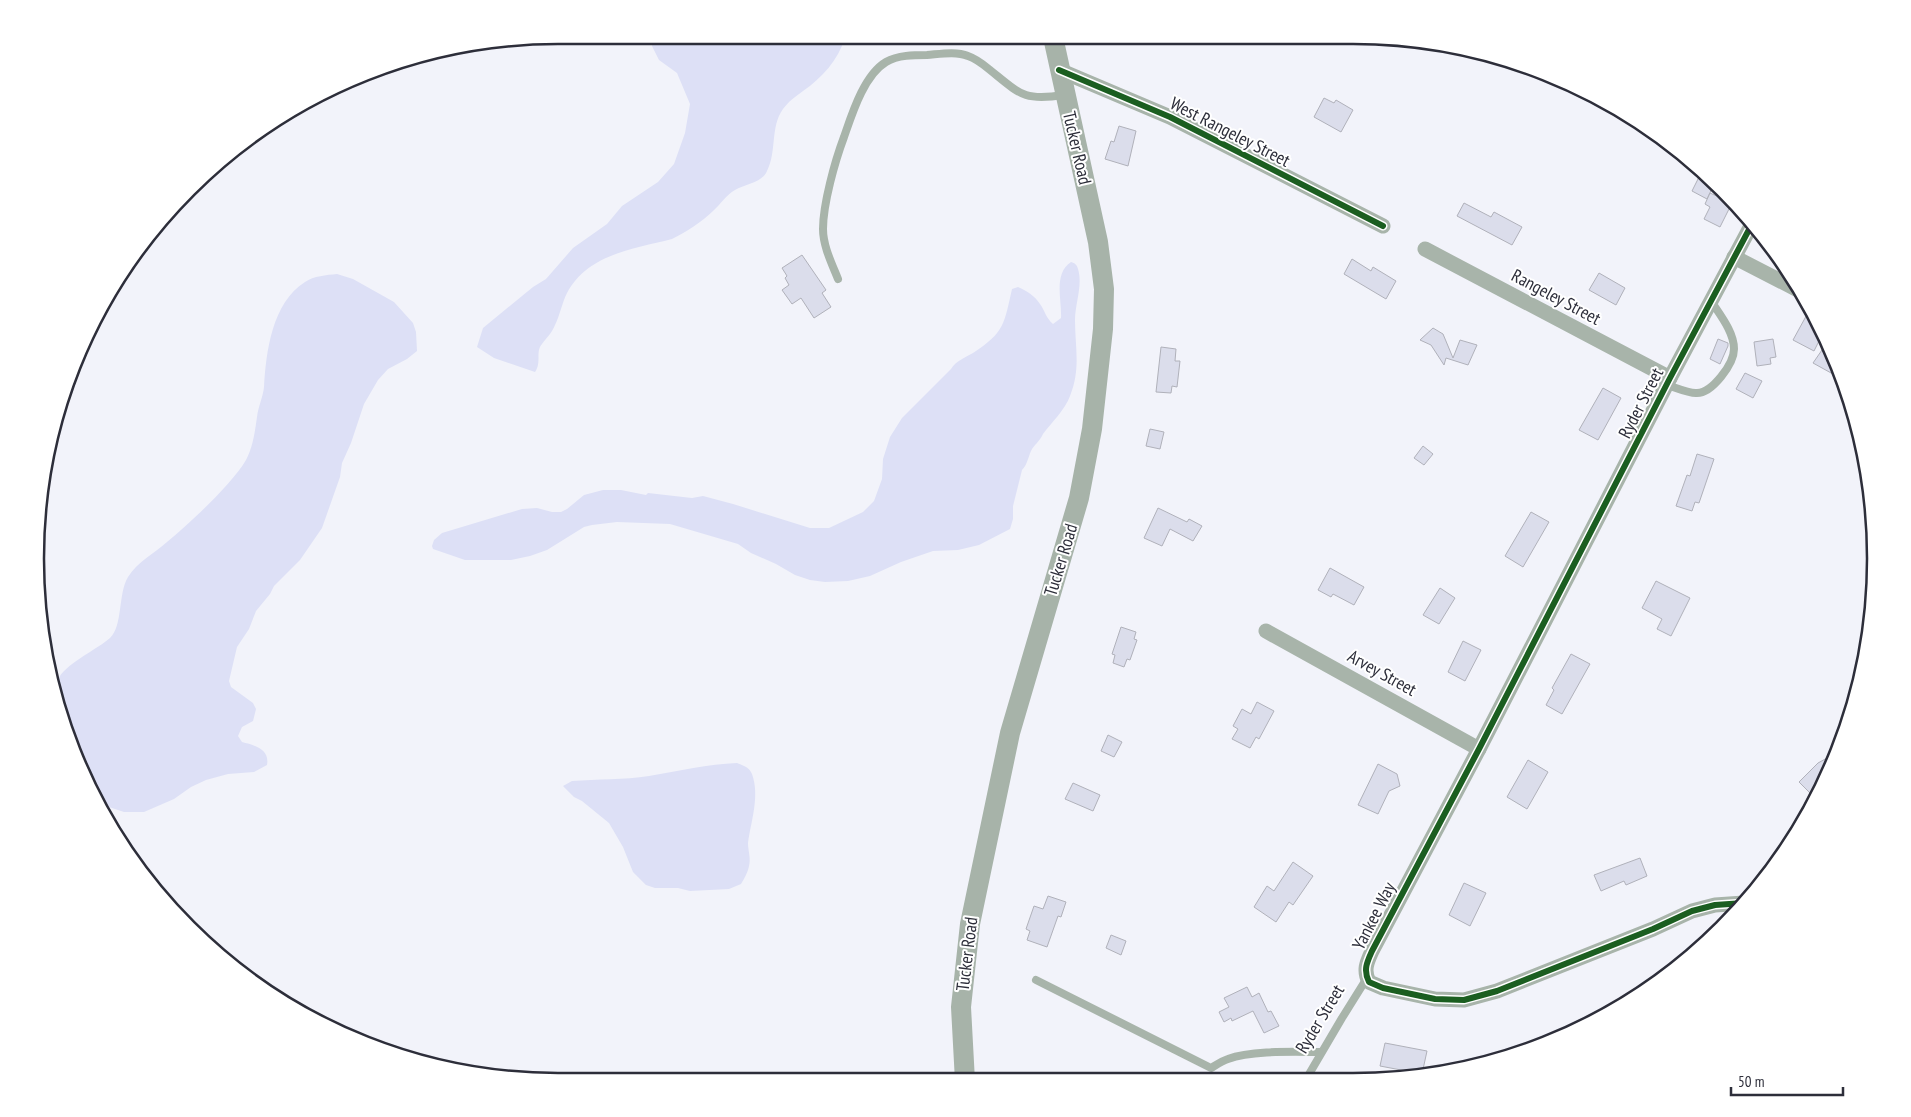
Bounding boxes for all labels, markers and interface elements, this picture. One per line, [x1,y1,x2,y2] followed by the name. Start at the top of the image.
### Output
[1166,91,1294,172] street label: West Rangeley Street
[1058,109,1097,187] street label: Tucker Road
[1508,263,1605,330] street label: Rangeley Street
[1613,364,1668,442] street label: Ryder Street
[1039,521,1082,599] street label: Tucker Road
[1344,644,1421,701] street label: Arvey Street
[1347,878,1400,953] street label: Yankee Way
[951,916,982,992] street label: Tucker Road
[1290,980,1349,1057] street label: Ryder Street
[1731,1064,1844,1096] scale bar
[1738,1072,1764,1091] text: 50 m

